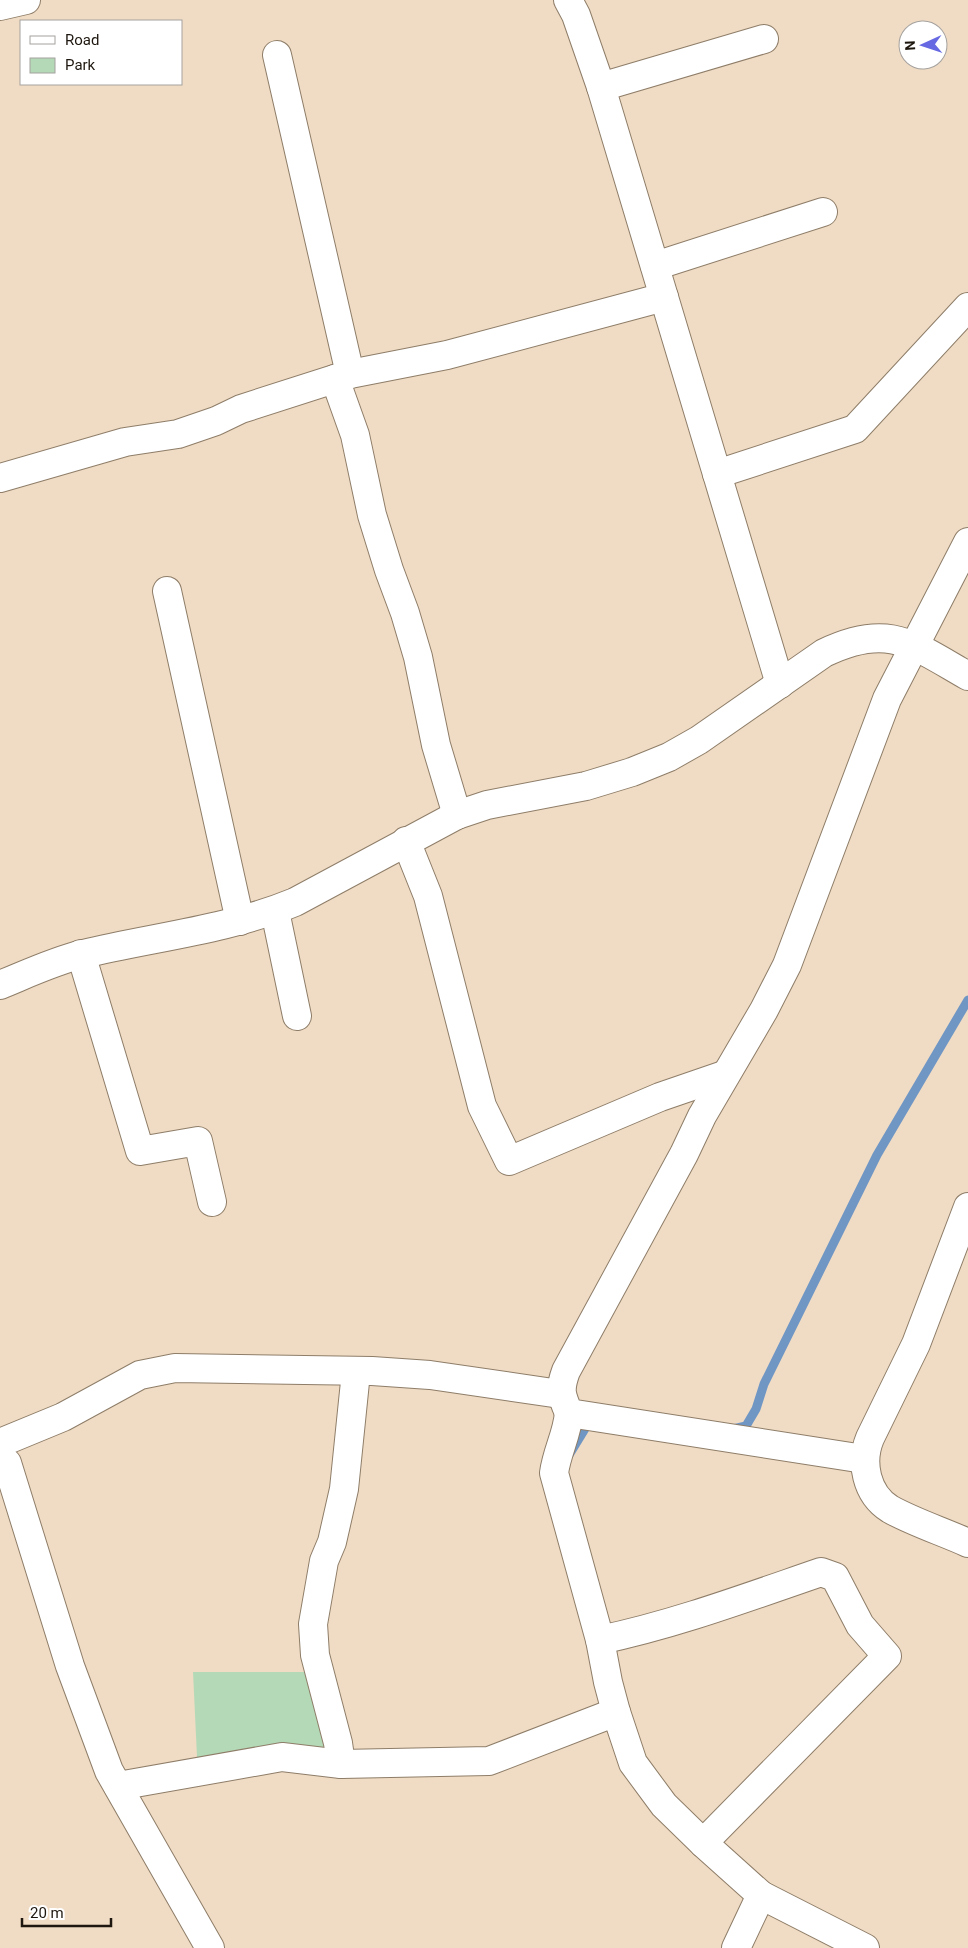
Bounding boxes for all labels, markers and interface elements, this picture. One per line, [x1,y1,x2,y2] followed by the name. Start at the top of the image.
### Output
[20,20,182,85] legend
[898,20,948,70] north arrow
[65,31,99,49] text: Road
[902,40,918,51] text: N
[65,56,96,74] text: Park
[22,1896,111,1928] scale bar
[30,1904,64,1922] text: 20 m

